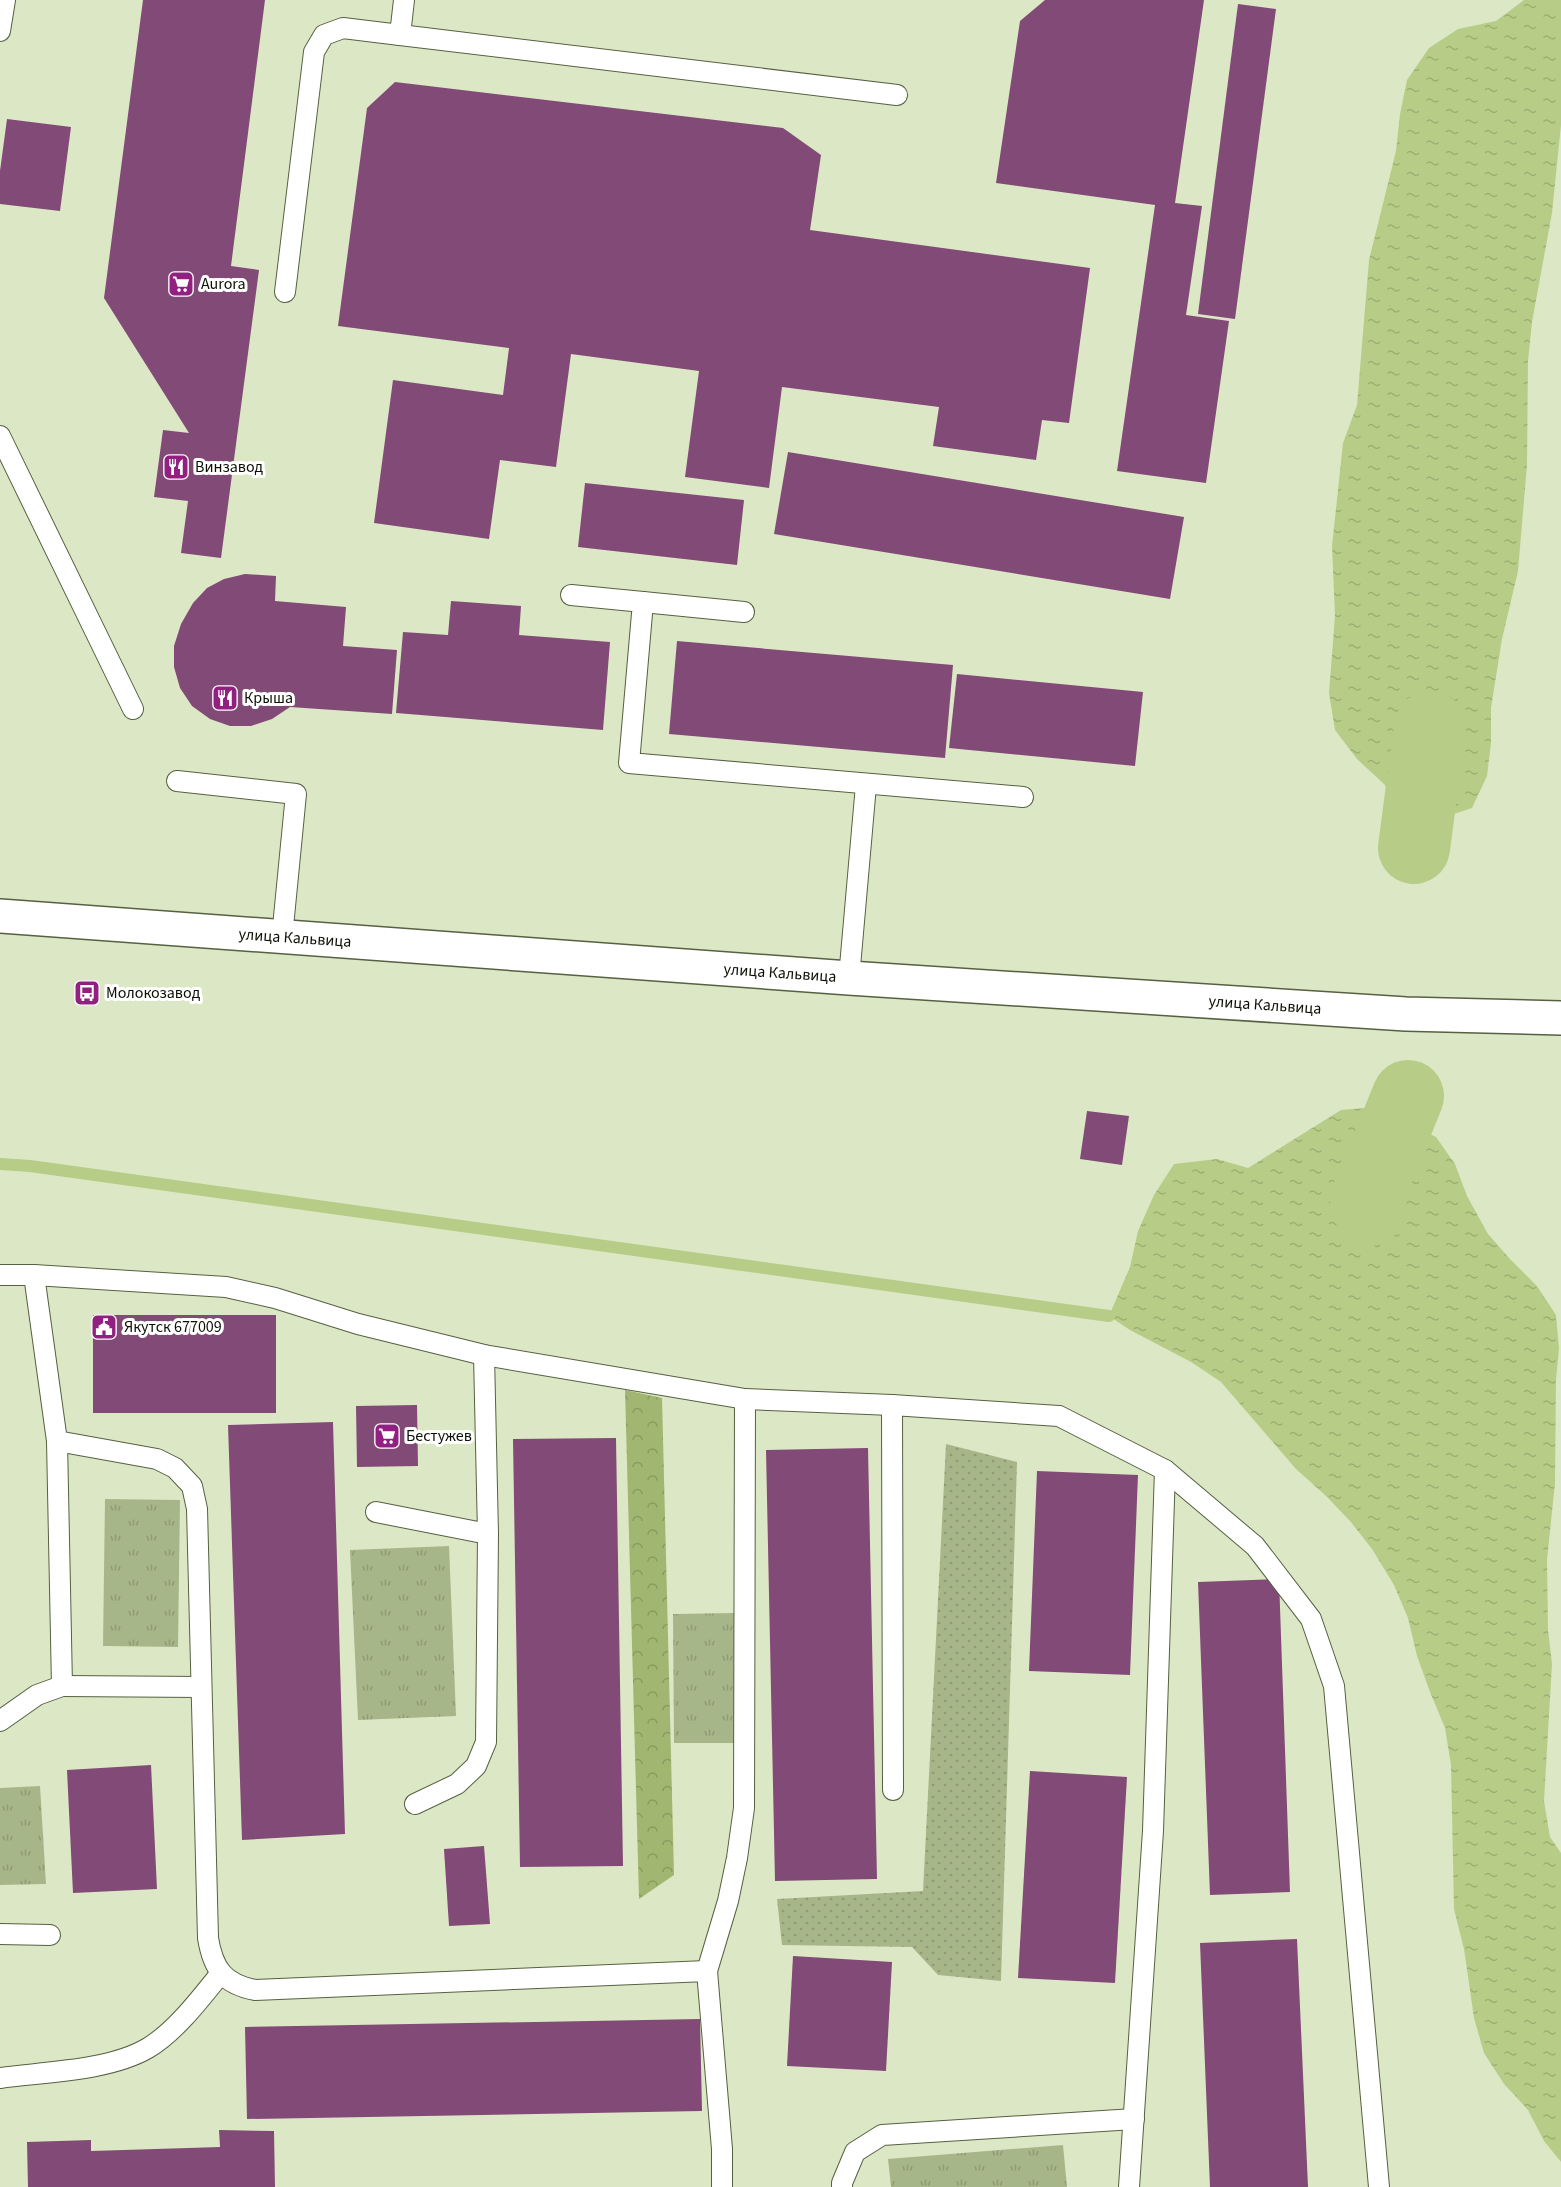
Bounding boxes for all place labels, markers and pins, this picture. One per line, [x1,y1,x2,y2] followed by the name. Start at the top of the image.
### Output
[166,269,196,299] supermarket icon: Aurora
[201,273,246,295] place label: Aurora
[161,452,191,482] restaurant icon: Винзавод
[195,456,264,478] place label: Винзавод
[210,683,240,713] restaurant icon: Крыша
[244,687,293,709] place label: Крыша
[72,978,102,1008] bus stop icon: Молокозавод
[106,982,201,1004] place label: Молокозавод
[89,1312,119,1342] public building icon: Якутск 677009
[124,1316,222,1338] place label: Якутск 677009
[372,1421,402,1451] supermarket icon: Бестужев
[406,1425,472,1447] place label: Бестужев

